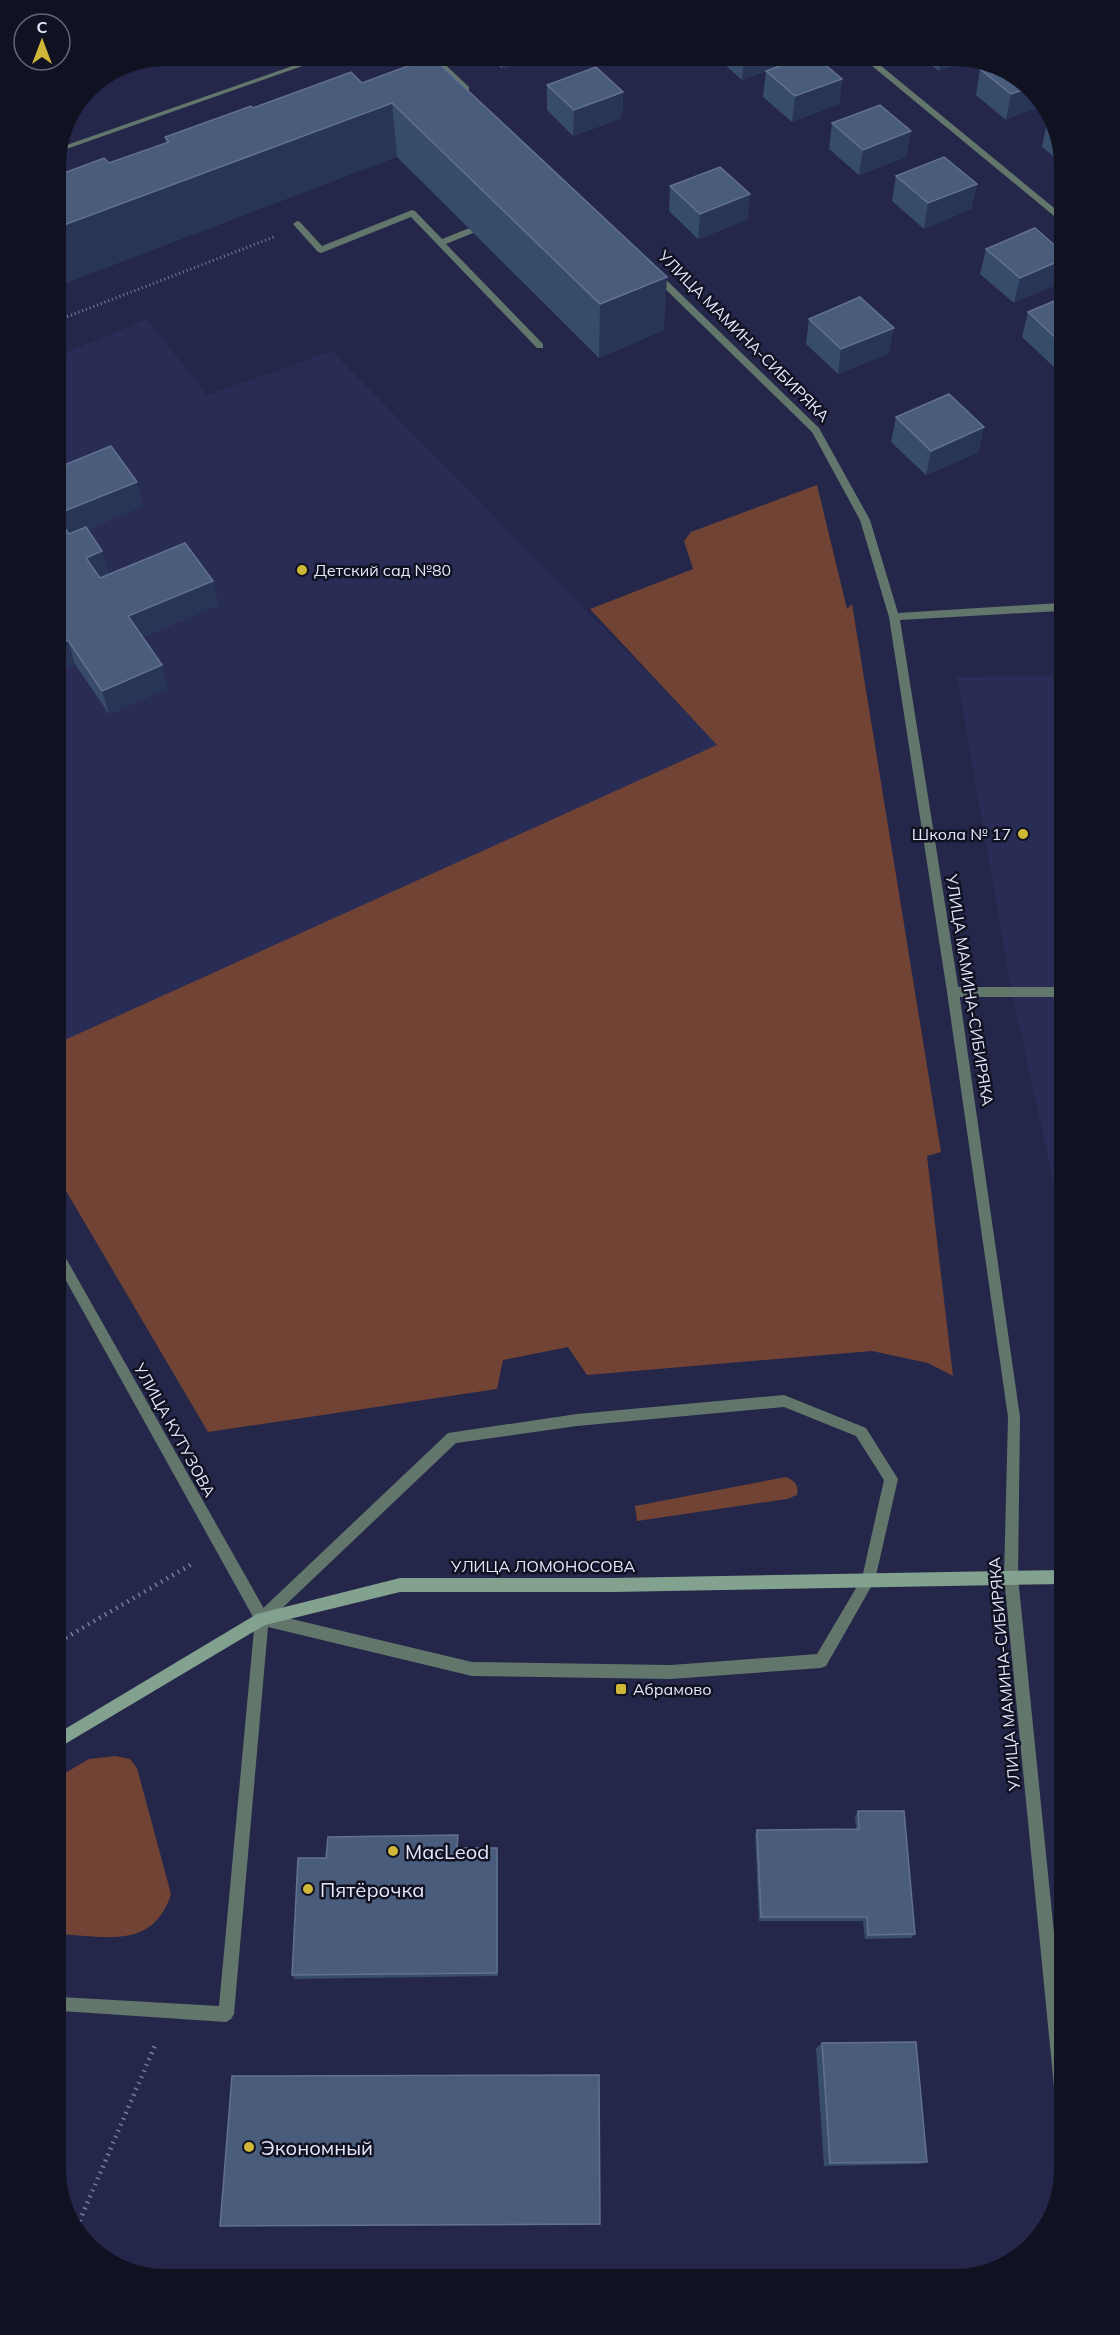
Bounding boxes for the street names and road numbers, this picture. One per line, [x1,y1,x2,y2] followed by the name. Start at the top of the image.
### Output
[653,245,834,426] street label: УЛИЦА МАМИНА-СИБИРЯКА
[942,872,998,1108] street label: УЛИЦА МАМИНА-СИБИРЯКА
[129,1359,220,1501] street label: УЛИЦА КУТУЗОВА
[450,1556,635,1576] street label: УЛИЦА ЛОМОНОСОВА
[984,1556,1024,1793] street label: УЛИЦА МАМИНА-СИБИРЯКА

